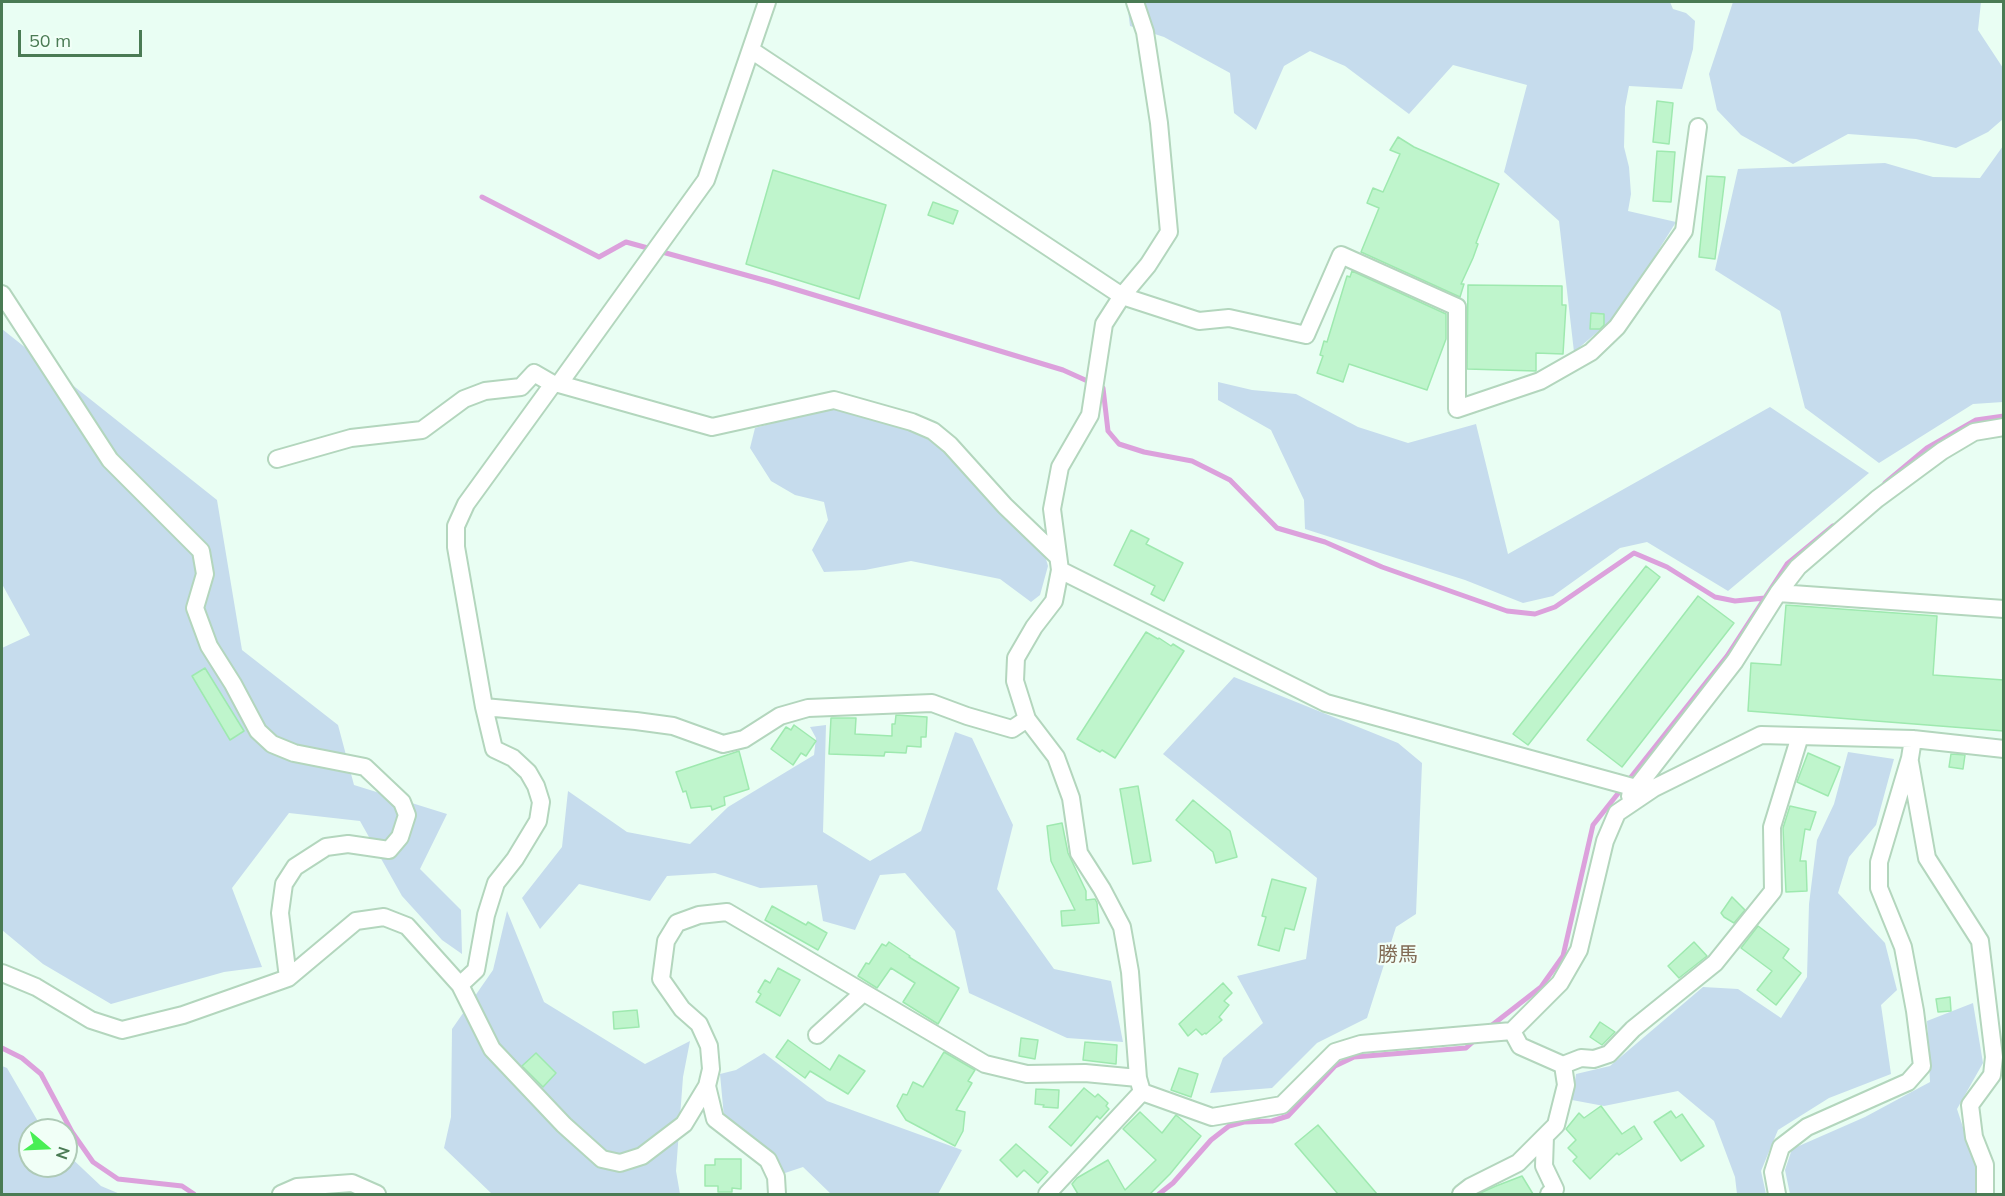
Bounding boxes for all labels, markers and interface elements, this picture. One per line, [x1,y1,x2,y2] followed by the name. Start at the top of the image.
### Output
[21,18,146,56] scale bar
[29,29,71,52] text: 50 m
[1378,943,1418,967] district label: 勝馬
[18,1118,78,1178] north arrow
[52,1144,75,1162] text: N

